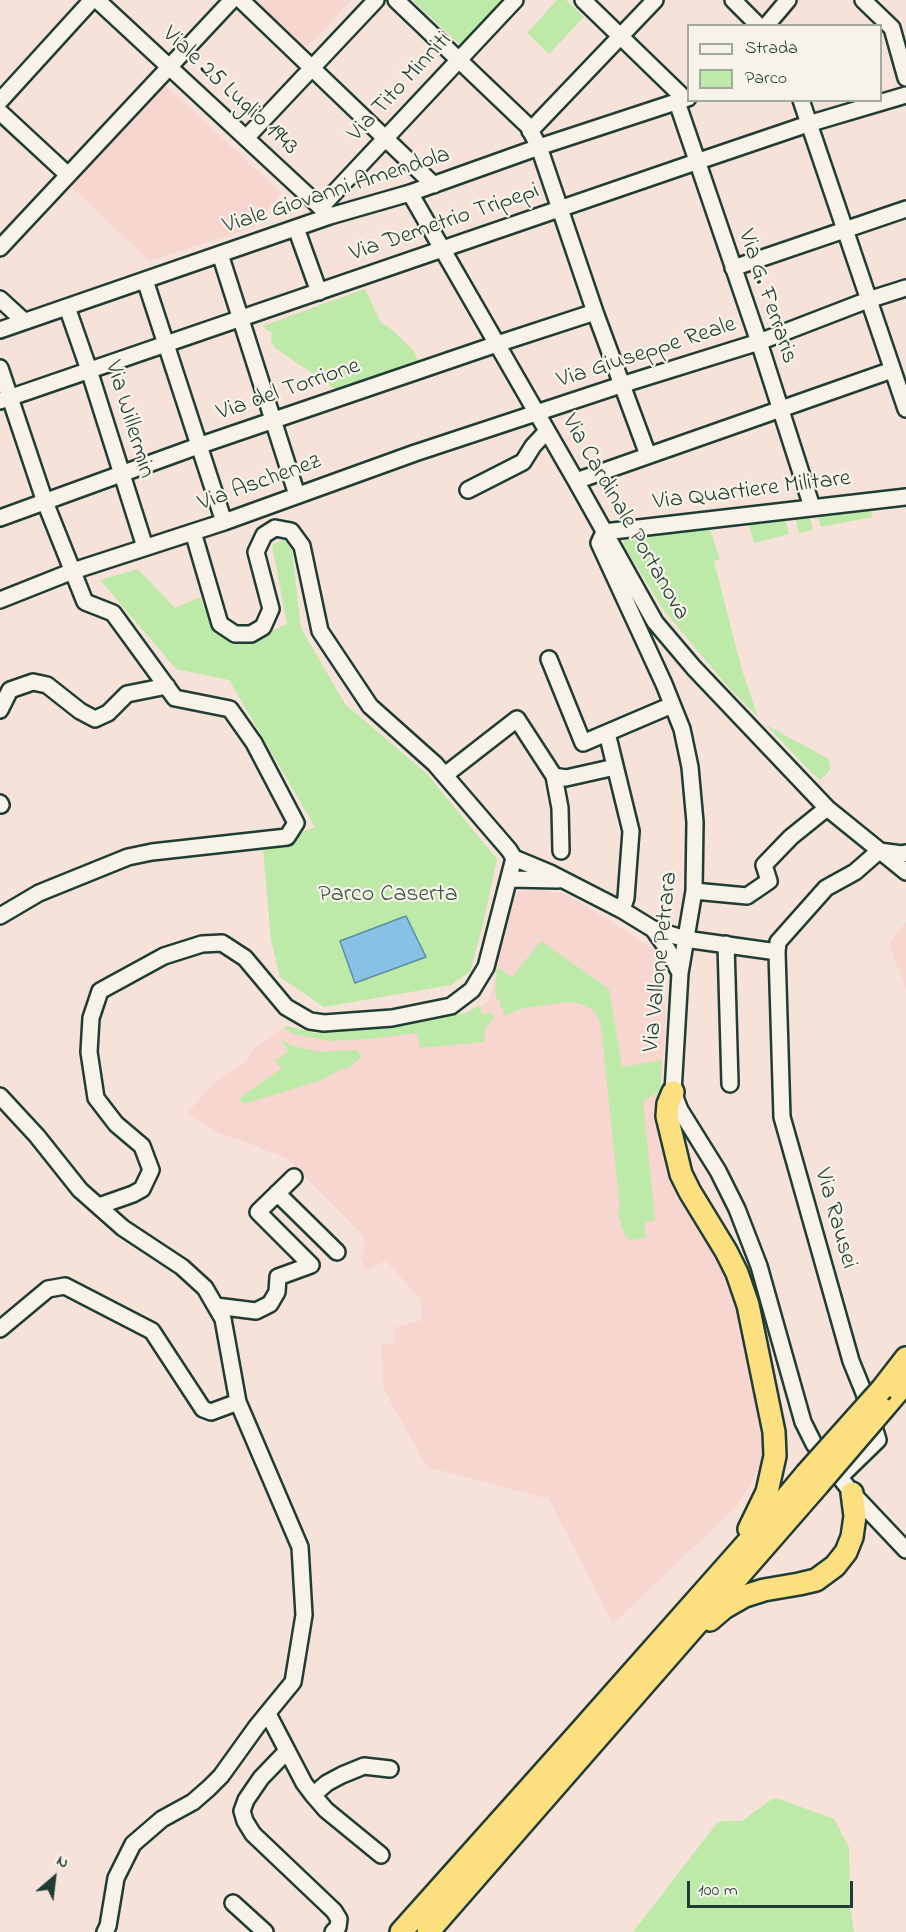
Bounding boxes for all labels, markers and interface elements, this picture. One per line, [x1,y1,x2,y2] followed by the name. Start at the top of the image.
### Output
[155,21,303,163] street label: Viale 25 Luglio 1943
[687,24,882,102] legend
[343,27,459,149] street label: Via Tito Minniti
[745,36,798,62] text: Strada
[745,66,787,92] text: Parco
[220,142,454,242] street label: Viale Giovanni Amendola
[346,178,544,270] street label: Via Demetrio Tripepi
[730,226,802,368] street label: Via G. Ferraris
[554,312,740,396] street label: Via Giuseppe Reale
[214,353,364,429] street label: Via del Torrione
[97,358,159,482] street label: Via Willermin
[553,410,695,626] street label: Via Cardinale Portanova
[195,449,325,519] street label: Via Aschenez
[651,466,853,518] street label: Via Quartiere Militare
[638,870,686,1054] street label: Via Vallone Petrara
[318,882,458,910] park label: Parco Caserta
[806,1166,862,1272] street label: Via Rausei
[24,1848,84,1908] north arrow
[52,1849,73,1875] text: N
[690,1869,856,1907] scale bar
[698,1878,738,1904] text: 100 m

